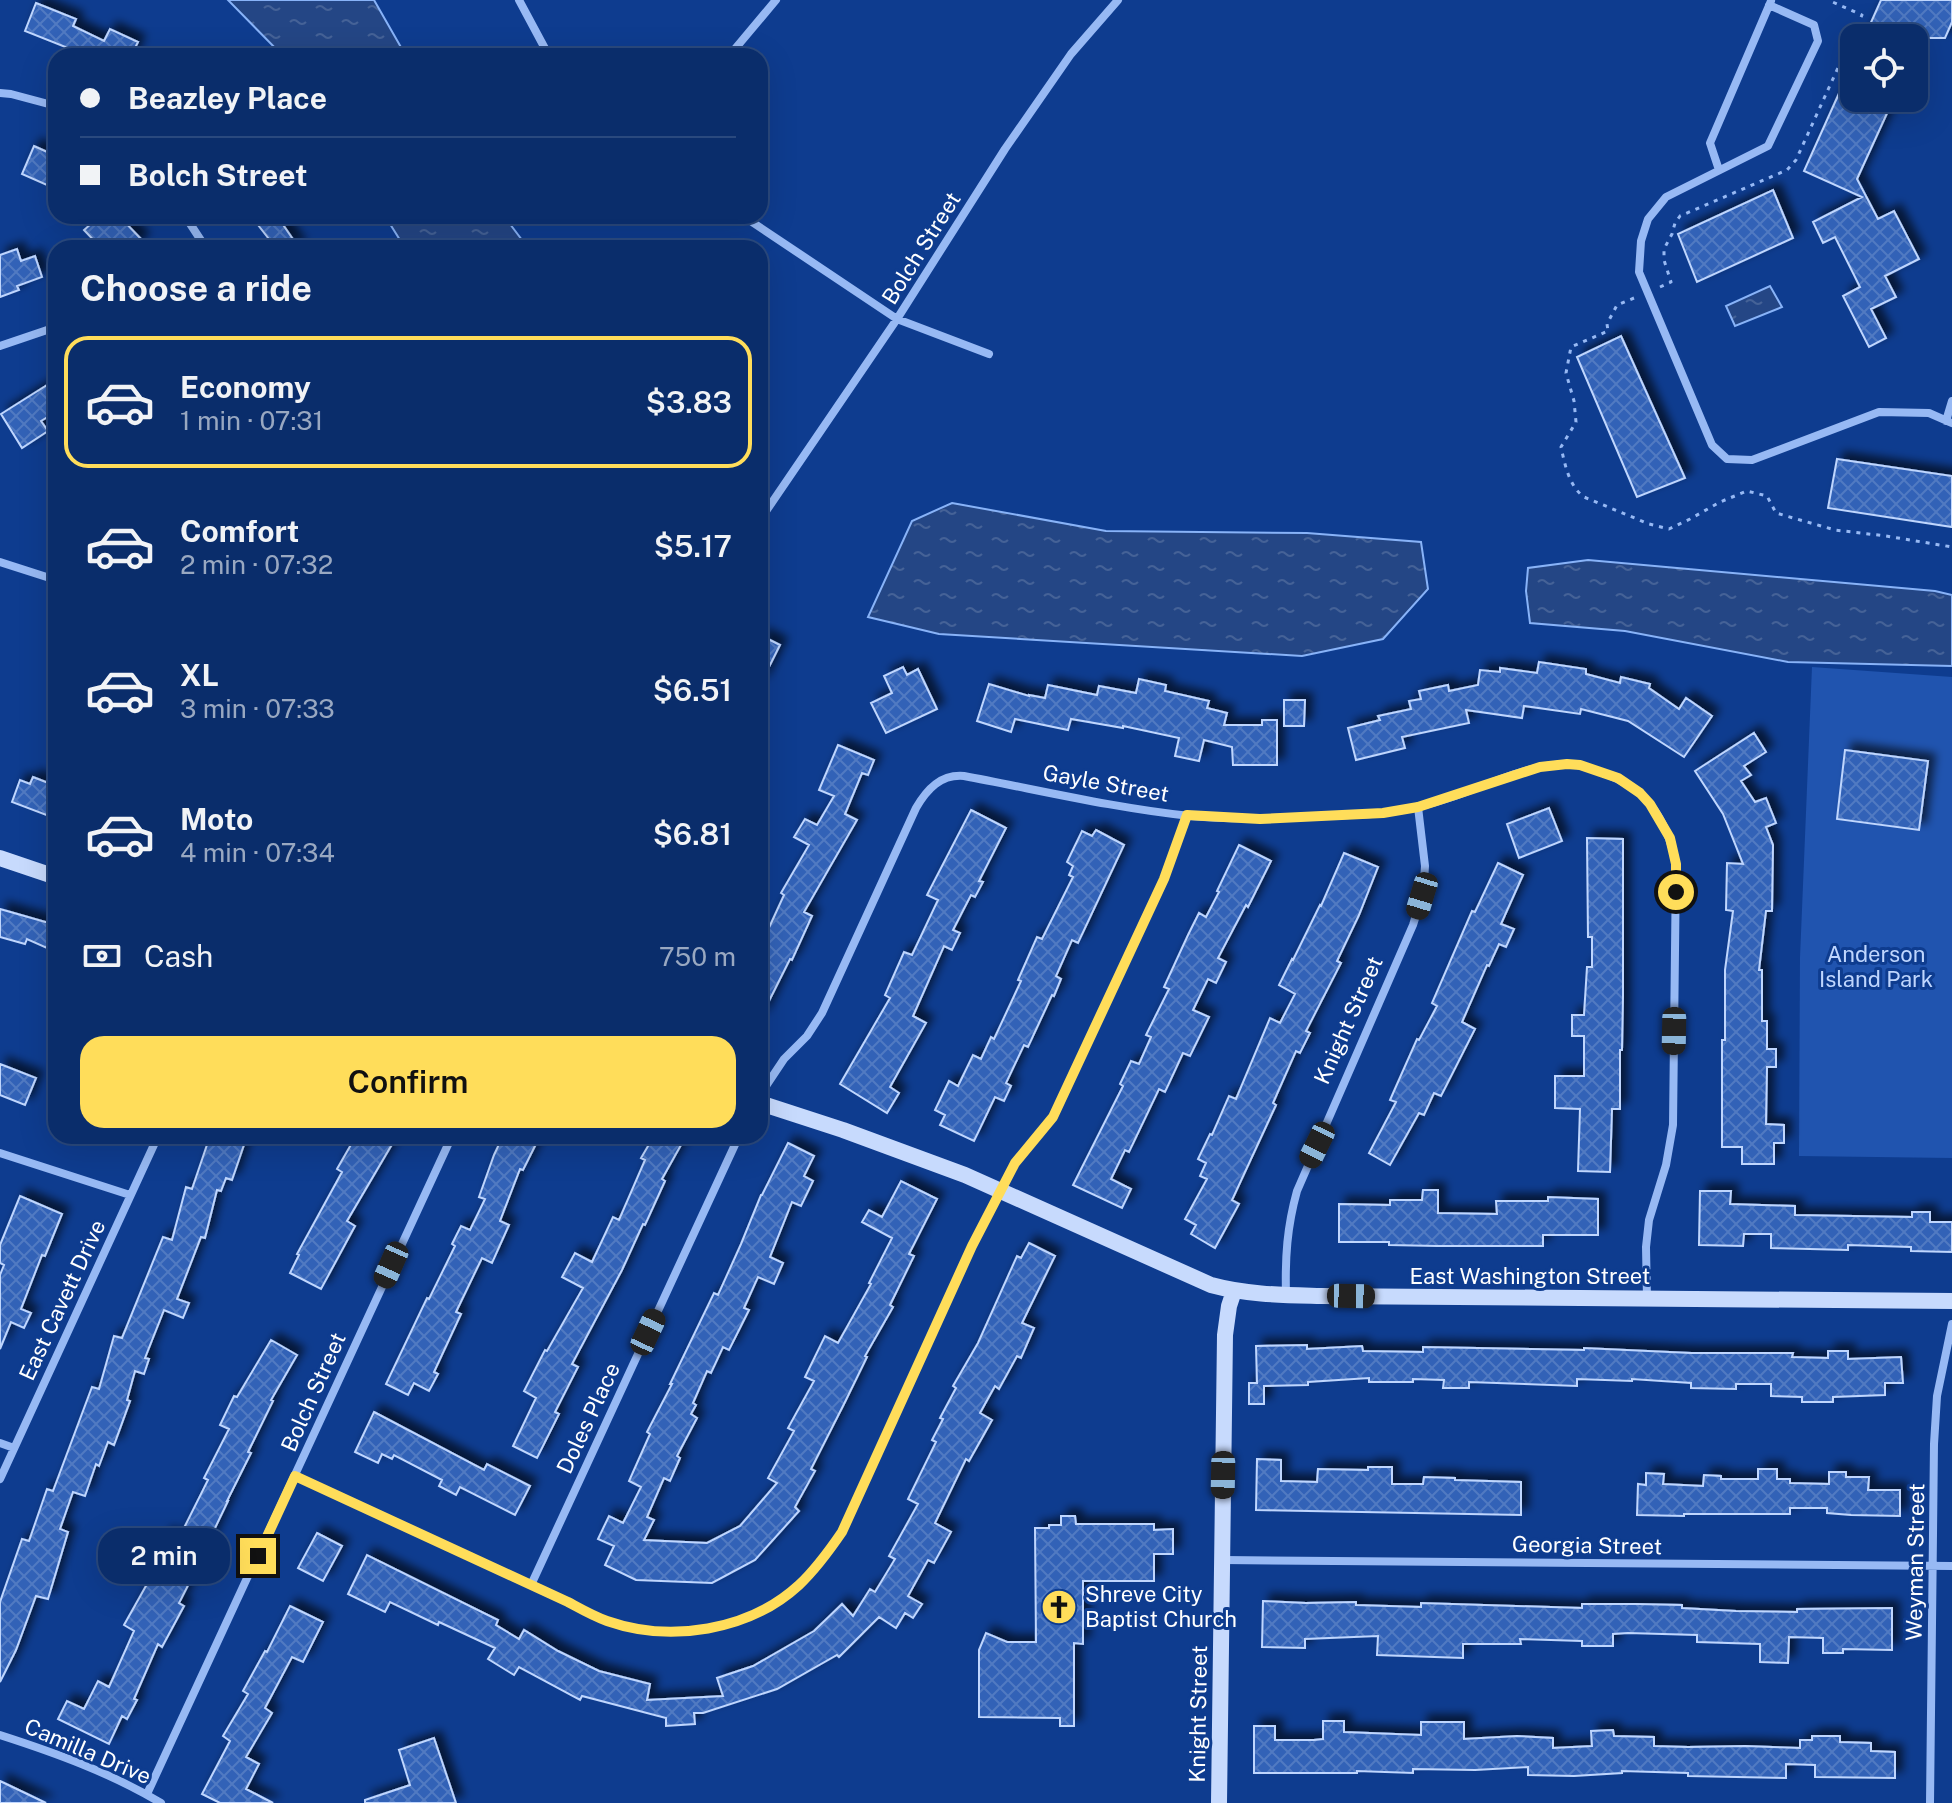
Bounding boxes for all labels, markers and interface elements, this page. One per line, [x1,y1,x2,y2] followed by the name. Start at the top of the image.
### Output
[1840,24,1928,112] map controls
[1840,24,1928,112] button: locate
[128,80,327,116] text: Beazley Place
[128,157,308,193] text: Bolch Street
[876,187,966,309] street label: Bolch Street
[80,267,312,309] text: Choose a ride
[84,366,156,438] icon: car
[180,369,311,405] text: Economy
[646,384,732,420] text: $3.83
[180,405,323,436] text: 1 min · 07:31
[84,510,156,582] icon: car
[180,513,299,549] text: Comfort
[654,528,732,564] text: $5.17
[180,549,333,580] text: 2 min · 07:32
[84,654,156,726] icon: car
[180,657,219,693] text: XL
[653,672,732,708] text: $6.51
[180,693,335,724] text: 3 min · 07:33
[1041,759,1171,807] street label: Gayle Street
[84,798,156,870] icon: car
[180,801,253,837] text: Moto
[653,816,732,852] text: $6.81
[180,837,335,868] text: 4 min · 07:34
[1404,870,1440,922] car
[1658,874,1694,910] route start
[80,934,124,978] icon: cash
[144,938,213,974] text: Cash
[659,941,736,972] text: 750 m
[1819,941,1933,992] park label: Anderson Island Park
[1308,952,1388,1088] street label: Knight Street
[1662,1007,1686,1055] car
[80,1036,736,1128] button: Confirm
[1296,1118,1338,1172] car
[13,1216,111,1384] street label: East Cavett Drive
[370,1238,412,1292] car
[1410,1263,1650,1289] street label: East Washington Street
[1327,1284,1375,1308] car
[627,1305,669,1359] car
[275,1328,351,1456] street label: Bolch Street
[551,1358,625,1478] street label: Doles Place
[1211,1451,1235,1499] car
[1901,1483,1929,1641] street label: Weyman Street
[98,1528,230,1584] callout: 2 min
[1512,1531,1662,1559] street label: Georgia Street
[240,1538,276,1574] route end
[130,1540,198,1571] text: 2 min
[1085,1581,1237,1632] place label: Shreve City Baptist Church
[1040,1588,1078,1626] church icon: Shreve City Baptist Church
[1184,1645,1212,1783] street label: Knight Street
[21,1713,155,1789] street label: Camilla Drive

